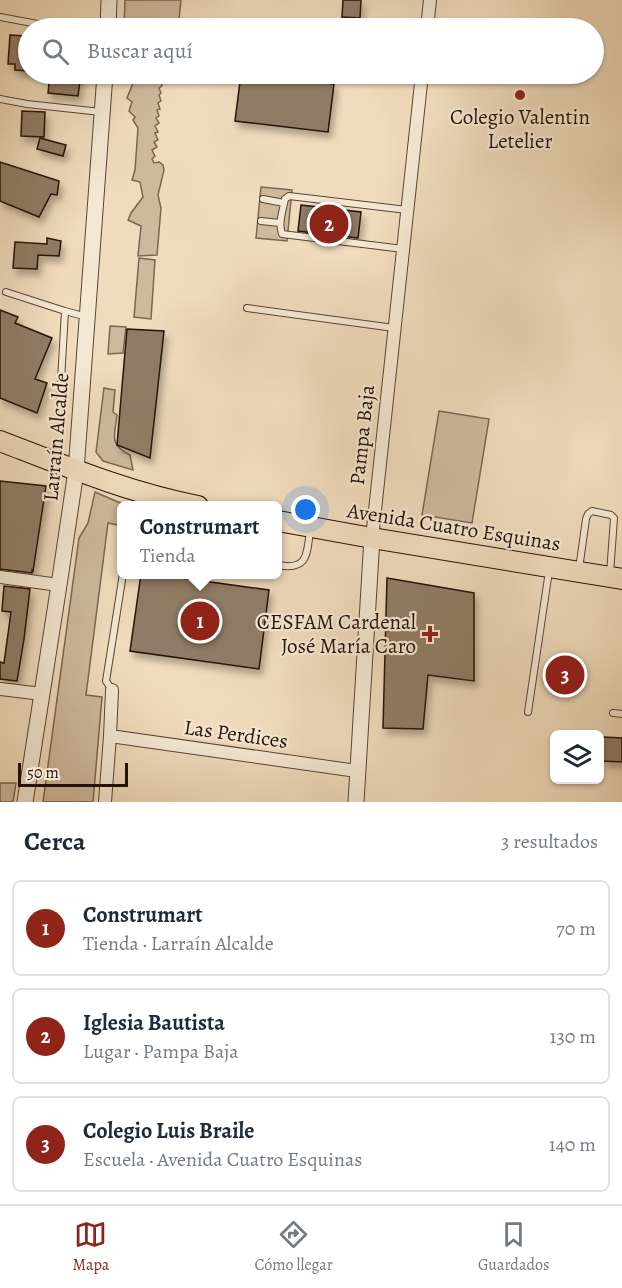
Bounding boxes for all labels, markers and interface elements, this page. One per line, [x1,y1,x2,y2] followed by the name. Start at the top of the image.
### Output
[18,18,604,84] search box
[39,35,72,68] icon: search
[87,36,193,66] text: Buscar aquí
[513,88,527,102] marker: Colegio Valentin Letelier
[450,103,590,155] place label: Colegio Valentin Letelier
[310,202,348,246] pin: 2
[36,372,76,502] street label: Larraín Alcalde
[343,383,381,487] street label: Pampa Baja
[291,495,320,524] your location
[344,496,563,558] street label: Avenida Cuatro Esquinas
[117,501,282,579] popup
[140,512,259,542] text: Construmart
[140,542,196,569] text: Tienda
[180,598,220,644] pin: 1
[257,608,416,660] place label: CESFAM Cardenal José María Caro
[421,625,439,643] marker: CESFAM Cardenal José María Caro
[546,652,584,698] pin: 3
[182,713,290,755] street label: Las Perdices
[550,730,604,784] map controls
[550,730,604,784] button: layers
[18,760,128,788] scale bar
[27,762,59,784] text: 50 m
[24,824,86,859] text: Cerca
[501,828,598,855] text: 3 resultados
[83,900,203,930] text: Construmart
[42,915,49,942] text: 1
[556,915,596,942] text: 70 m
[83,930,274,957] text: Tienda · Larraín Alcalde
[83,1008,225,1038] text: Iglesia Bautista
[41,1023,50,1050] text: 2
[550,1023,596,1050] text: 130 m
[83,1038,239,1065] text: Lugar · Pampa Baja
[83,1116,255,1146] text: Colegio Luis Braile
[41,1131,50,1158] text: 3
[549,1131,596,1158] text: 140 m
[83,1146,362,1173] text: Escuela · Avenida Cuatro Esquinas
[73,1218,109,1276] tab: Mapa
[254,1218,333,1276] tab: Cómo llegar
[478,1218,549,1276] tab: Guardados

